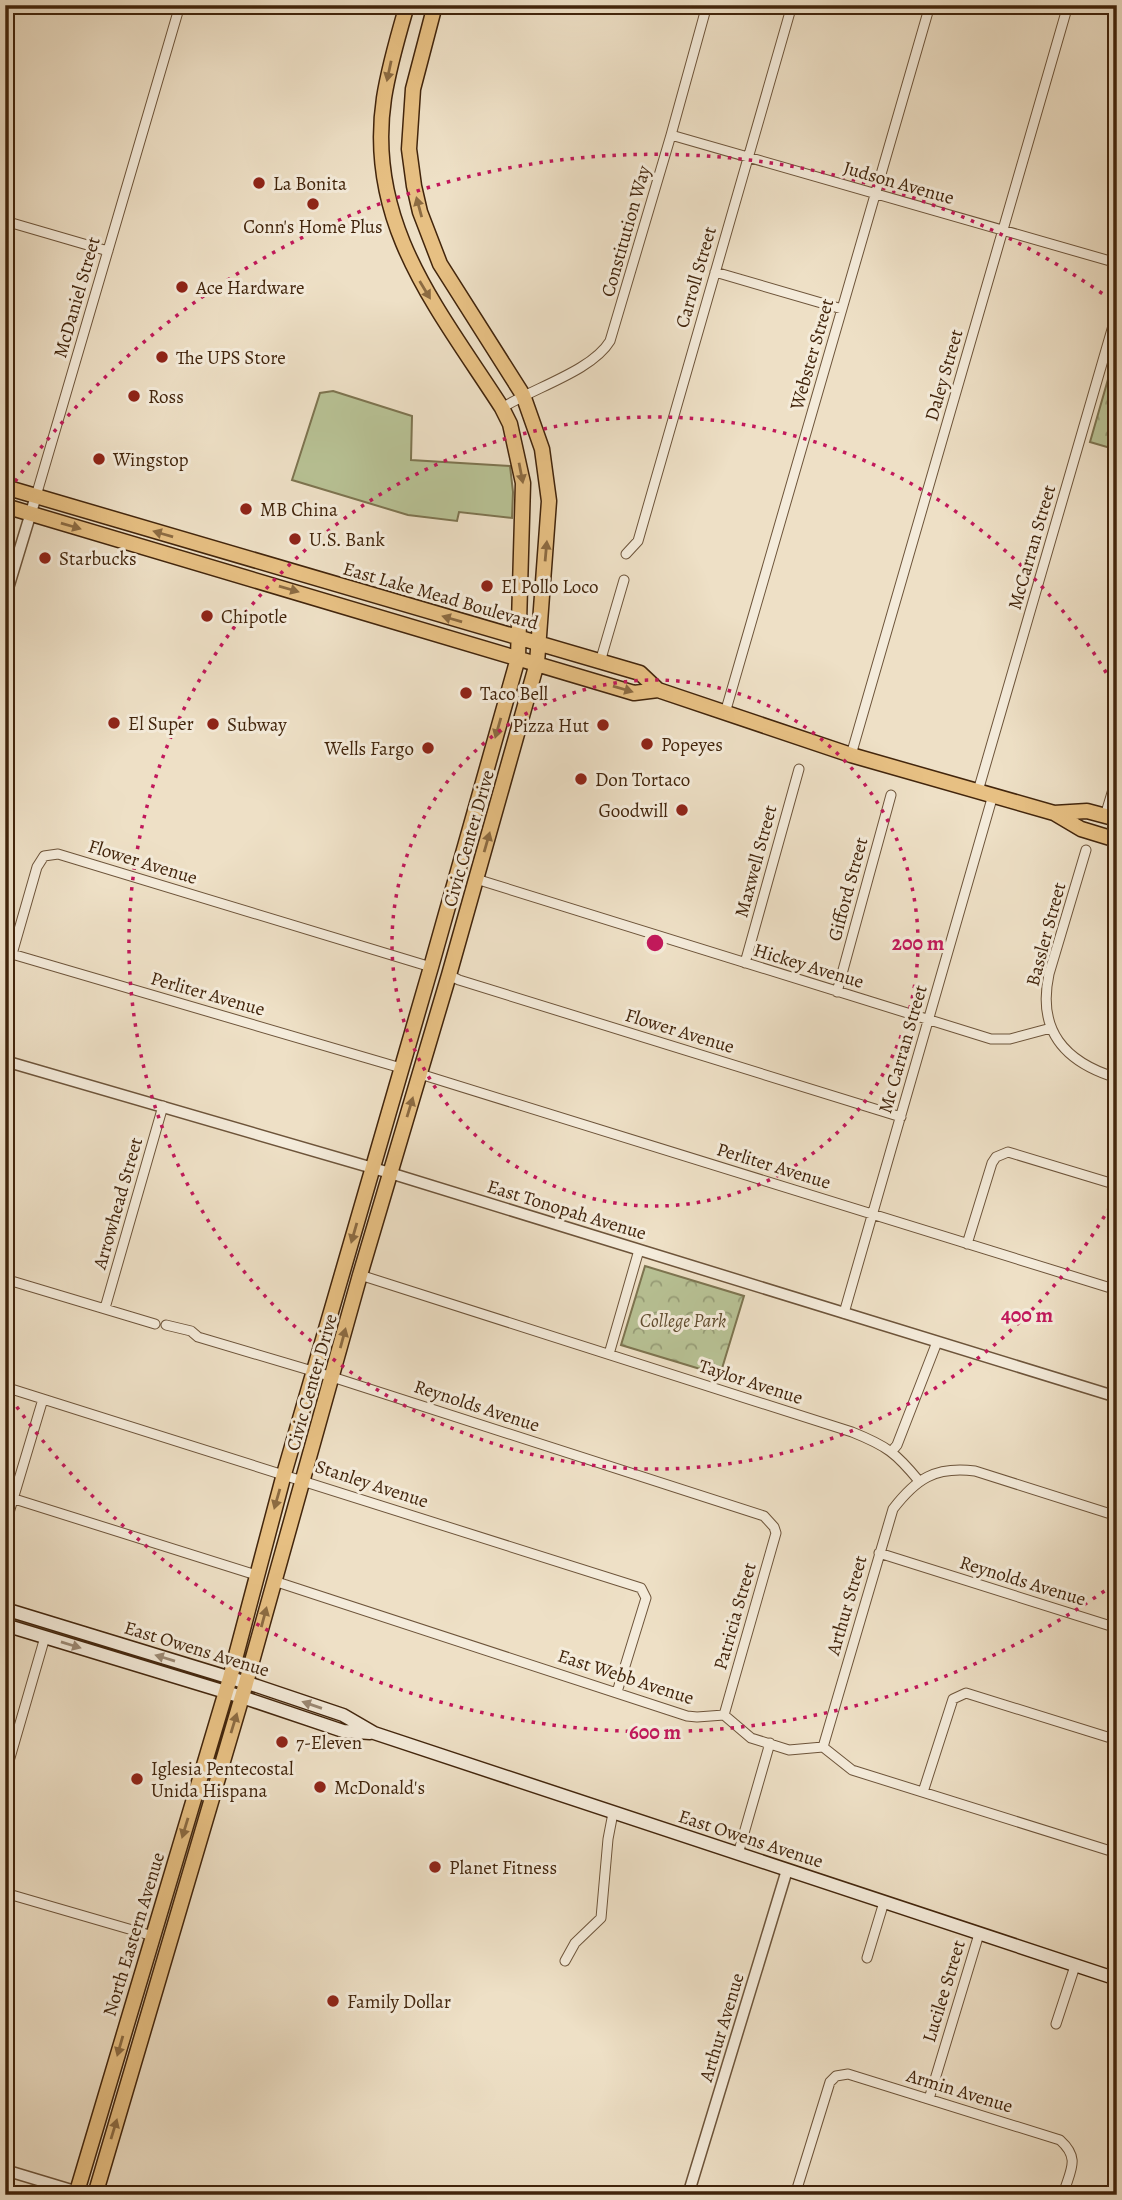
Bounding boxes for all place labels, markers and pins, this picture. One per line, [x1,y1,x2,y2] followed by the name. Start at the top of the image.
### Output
[273,171,347,197] place label: La Bonita
[251,175,267,191] marker: La Bonita
[305,196,321,212] marker: Conn's Home Plus
[243,214,383,240] place label: Conn's Home Plus
[195,275,305,301] place label: Ace Hardware
[174,279,190,295] marker: Ace Hardware
[176,345,286,371] place label: The UPS Store
[154,349,170,365] marker: The UPS Store
[148,384,184,410] place label: Ross
[126,388,142,404] marker: Ross
[112,447,189,473] place label: Wingstop
[91,451,107,467] marker: Wingstop
[260,497,338,523] place label: MB China
[238,501,254,517] marker: MB China
[309,527,386,553] place label: U.S. Bank
[287,531,303,547] marker: U.S. Bank
[59,546,137,572] place label: Starbucks
[37,550,53,566] marker: Starbucks
[501,574,599,600] place label: El Pollo Loco
[479,578,495,594] marker: El Pollo Loco
[221,604,287,630] place label: Chipotle
[199,608,215,624] marker: Chipotle
[480,681,549,707] place label: Taco Bell
[458,685,474,701] marker: Taco Bell
[128,711,194,737] place label: El Super
[227,712,287,738] place label: Subway
[512,713,589,739] place label: Pizza Hut
[106,715,122,731] marker: El Super
[205,716,221,732] marker: Subway
[595,717,611,733] marker: Pizza Hut
[661,732,723,758] place label: Popeyes
[324,736,414,762] place label: Wells Fargo
[639,736,655,752] marker: Popeyes
[420,740,436,756] marker: Wells Fargo
[595,767,690,793] place label: Don Tortaco
[573,771,589,787] marker: Don Tortaco
[599,798,668,824] place label: Goodwill
[674,802,690,818] marker: Goodwill
[643,931,667,955] centre of rings
[296,1730,362,1756] place label: 7-Eleven
[274,1734,290,1750] marker: 7-Eleven
[151,1756,294,1804] place label: Iglesia Pentecostal Unida Hispana
[129,1771,145,1787] marker: Iglesia Pentecostal Unida Hispana
[334,1775,425,1801] place label: McDonald's
[312,1779,328,1795] marker: McDonald's
[449,1855,557,1881] place label: Planet Fitness
[427,1859,443,1875] marker: Planet Fitness
[347,1989,451,2015] place label: Family Dollar
[325,1993,341,2009] marker: Family Dollar

